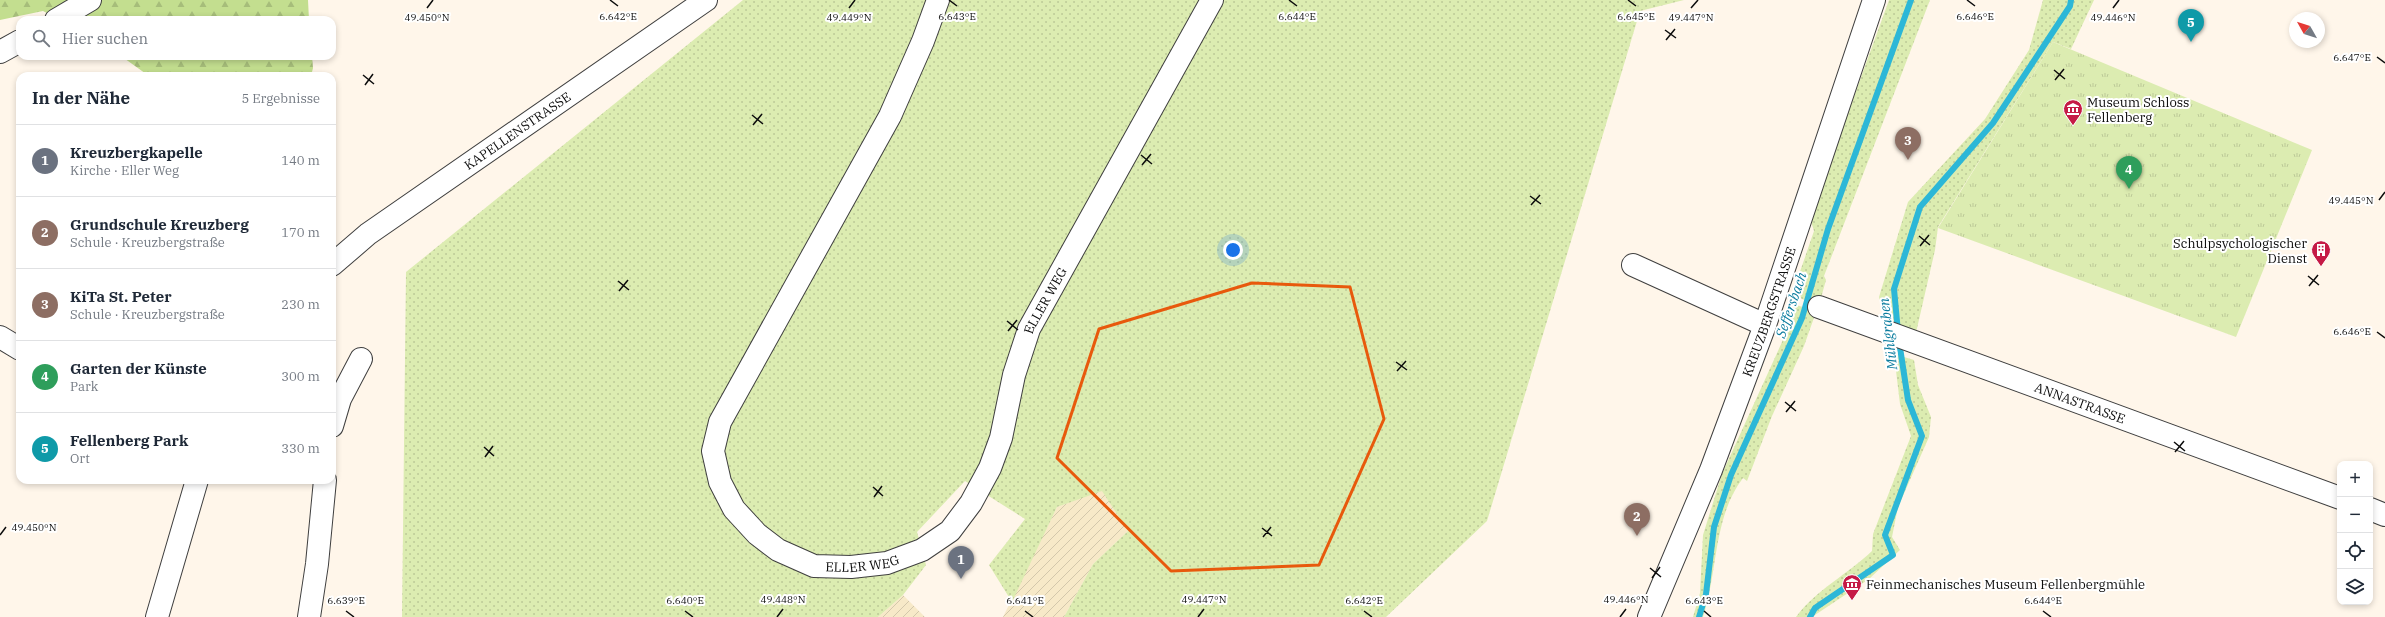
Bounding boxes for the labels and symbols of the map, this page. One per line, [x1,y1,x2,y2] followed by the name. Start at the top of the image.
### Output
[2178,9,2204,42] pin: 5
[599,10,637,23] text: 6.642°E
[938,10,976,23] text: 6.643°E
[1278,10,1316,23] text: 6.644°E
[1617,10,1655,23] text: 6.645°E
[1956,10,1994,23] text: 6.646°E
[404,11,450,24] text: 49.450°N
[826,11,872,24] text: 49.449°N
[1668,11,1714,24] text: 49.447°N
[2090,11,2136,24] text: 49.446°N
[2289,12,2325,48] north arrow
[2333,51,2371,64] text: 6.647°E
[461,88,574,174] street label: KAPELLENSTRASSE
[2087,94,2189,126] place label: Museum Schloss Fellenberg
[2062,98,2084,126] museum icon: Museum Schloss Fellenberg
[1895,127,1921,160] pin: 3
[2116,156,2142,189] pin: 4
[2328,194,2374,207] text: 49.445°N
[2173,235,2307,267] place label: Schulpsychologischer Dienst
[2310,239,2332,267] building icon: Schulpsychologischer Dienst
[1223,240,1243,260] your location
[1738,245,1800,379] street label: KREUZBERGSTRASSE
[1020,264,1071,336] street label: ELLER WEG
[1771,269,1811,341] water label: Seffersbach
[1875,297,1901,372] water label: Mühlgraben
[2333,325,2371,338] text: 6.646°E
[2032,379,2128,428] street label: ANNASTRASSE
[1624,503,1650,536] pin: 2
[11,521,57,534] text: 49.450°N
[948,546,974,579] pin: 1
[825,551,902,576] street label: ELLER WEG
[1841,573,1863,601] museum icon: Feinmechanisches Museum Fellenbergmühle
[1866,576,2145,593] place label: Feinmechanisches Museum Fellenbergmühle
[760,593,806,606] text: 49.448°N
[1181,593,1227,606] text: 49.447°N
[1603,593,1649,606] text: 49.446°N
[327,594,365,607] text: 6.639°E
[666,594,704,607] text: 6.640°E
[1006,594,1044,607] text: 6.641°E
[1345,594,1383,607] text: 6.642°E
[1685,594,1723,607] text: 6.643°E
[2024,594,2062,607] text: 6.644°E

